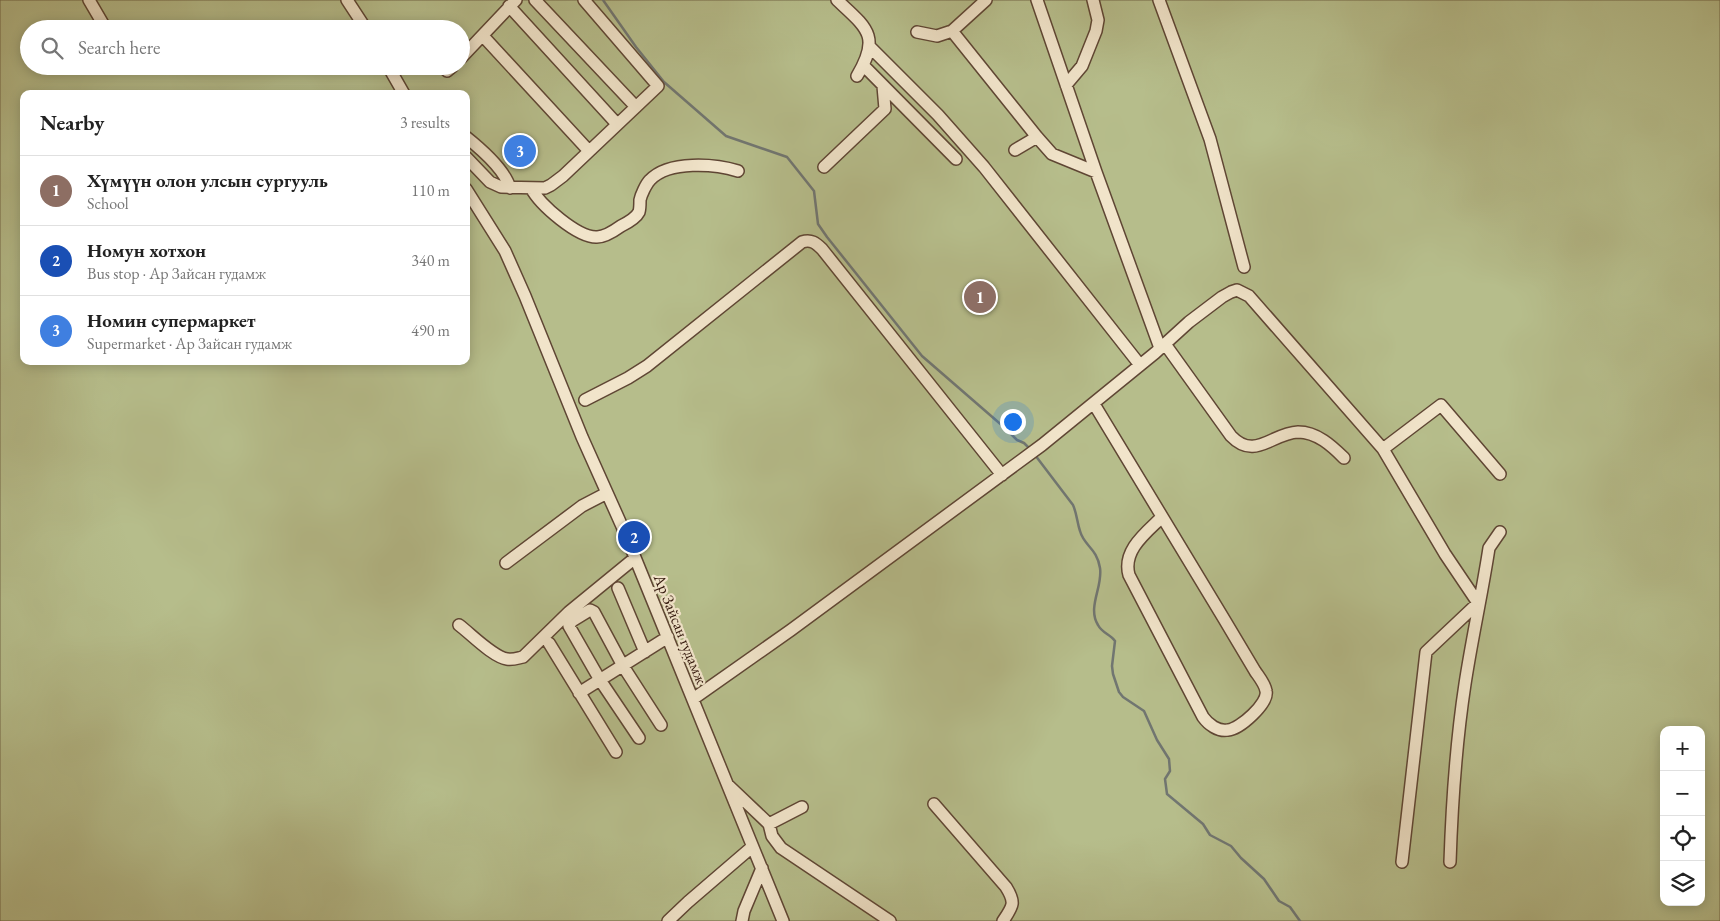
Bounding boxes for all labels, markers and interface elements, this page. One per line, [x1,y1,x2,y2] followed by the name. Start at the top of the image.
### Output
[20,20,470,75] search box
[38,34,66,62] icon: search
[78,35,160,60] text: Search here
[40,109,104,136] text: Nearby
[400,112,450,133] text: 3 results
[504,132,536,170] pin: 3
[87,168,328,193] text: Хүмүүн олон улсын сургууль
[52,180,60,201] text: 1
[411,180,450,201] text: 110 m
[87,193,129,214] text: School
[87,238,206,263] text: Номун хотхон
[52,250,60,271] text: 2
[411,250,450,271] text: 340 m
[87,263,266,284] text: Bus stop · Ар Зайсан гудамж
[964,278,996,316] pin: 1
[87,308,255,333] text: Номин супермаркет
[52,320,60,341] text: 3
[411,320,450,341] text: 490 m
[87,333,292,354] text: Supermarket · Ар Зайсан гудамж
[1000,409,1026,435] your location
[618,518,650,556] pin: 2
[649,570,712,687] street label: Ар Зайсан гудамж
[1660,726,1705,906] map controls
[1660,726,1705,771] button: +
[1660,771,1705,816] button: −
[1660,816,1705,861] button: locate
[1660,861,1705,906] button: layers

